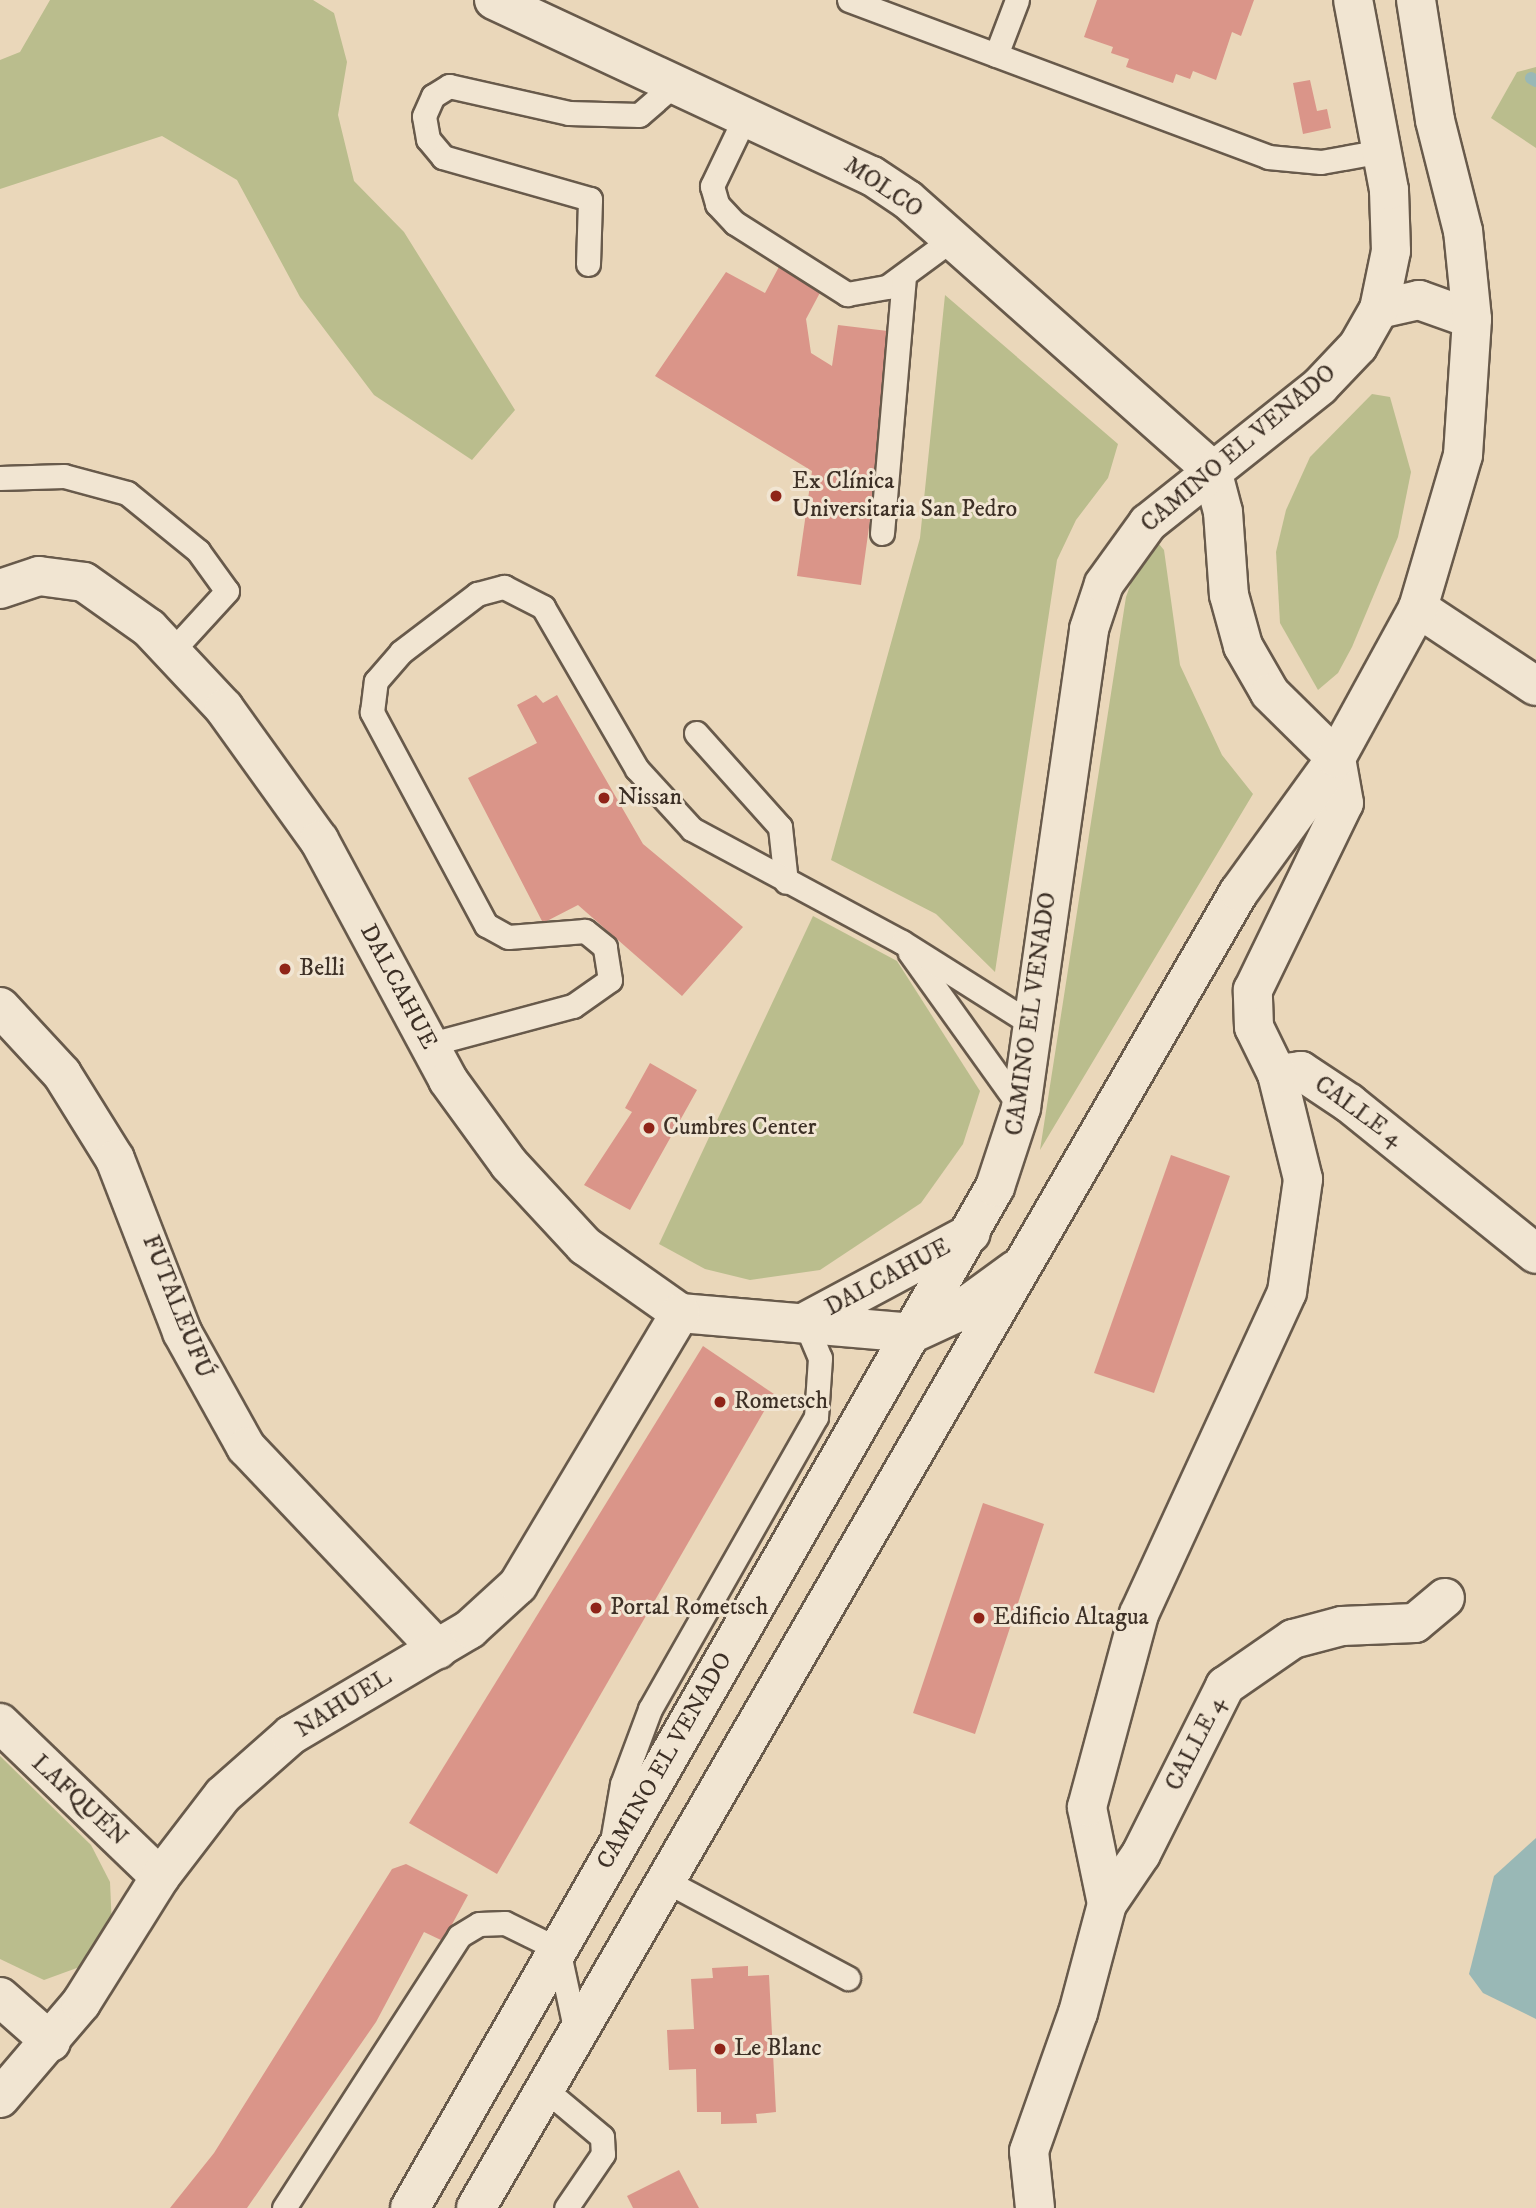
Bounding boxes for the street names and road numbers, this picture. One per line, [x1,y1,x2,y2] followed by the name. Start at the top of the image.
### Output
[838,151,928,225] street label: MOLCO
[1136,359,1342,539] street label: CAMINO EL VENADO
[1001,890,1063,1138] street label: CAMINO EL VENADO
[353,920,443,1054] street label: DALCAHUE
[1308,1070,1408,1154] street label: CALLE 4
[135,1231,219,1383] street label: FUTALEUFÚ
[821,1233,955,1323] street label: DALCAHUE
[591,1647,739,1875] street label: CAMINO EL VENADO
[291,1663,397,1745] street label: NAHUEL
[1160,1692,1232,1796] street label: CALLE 4
[25,1749,133,1853] street label: LAFQUÉN

